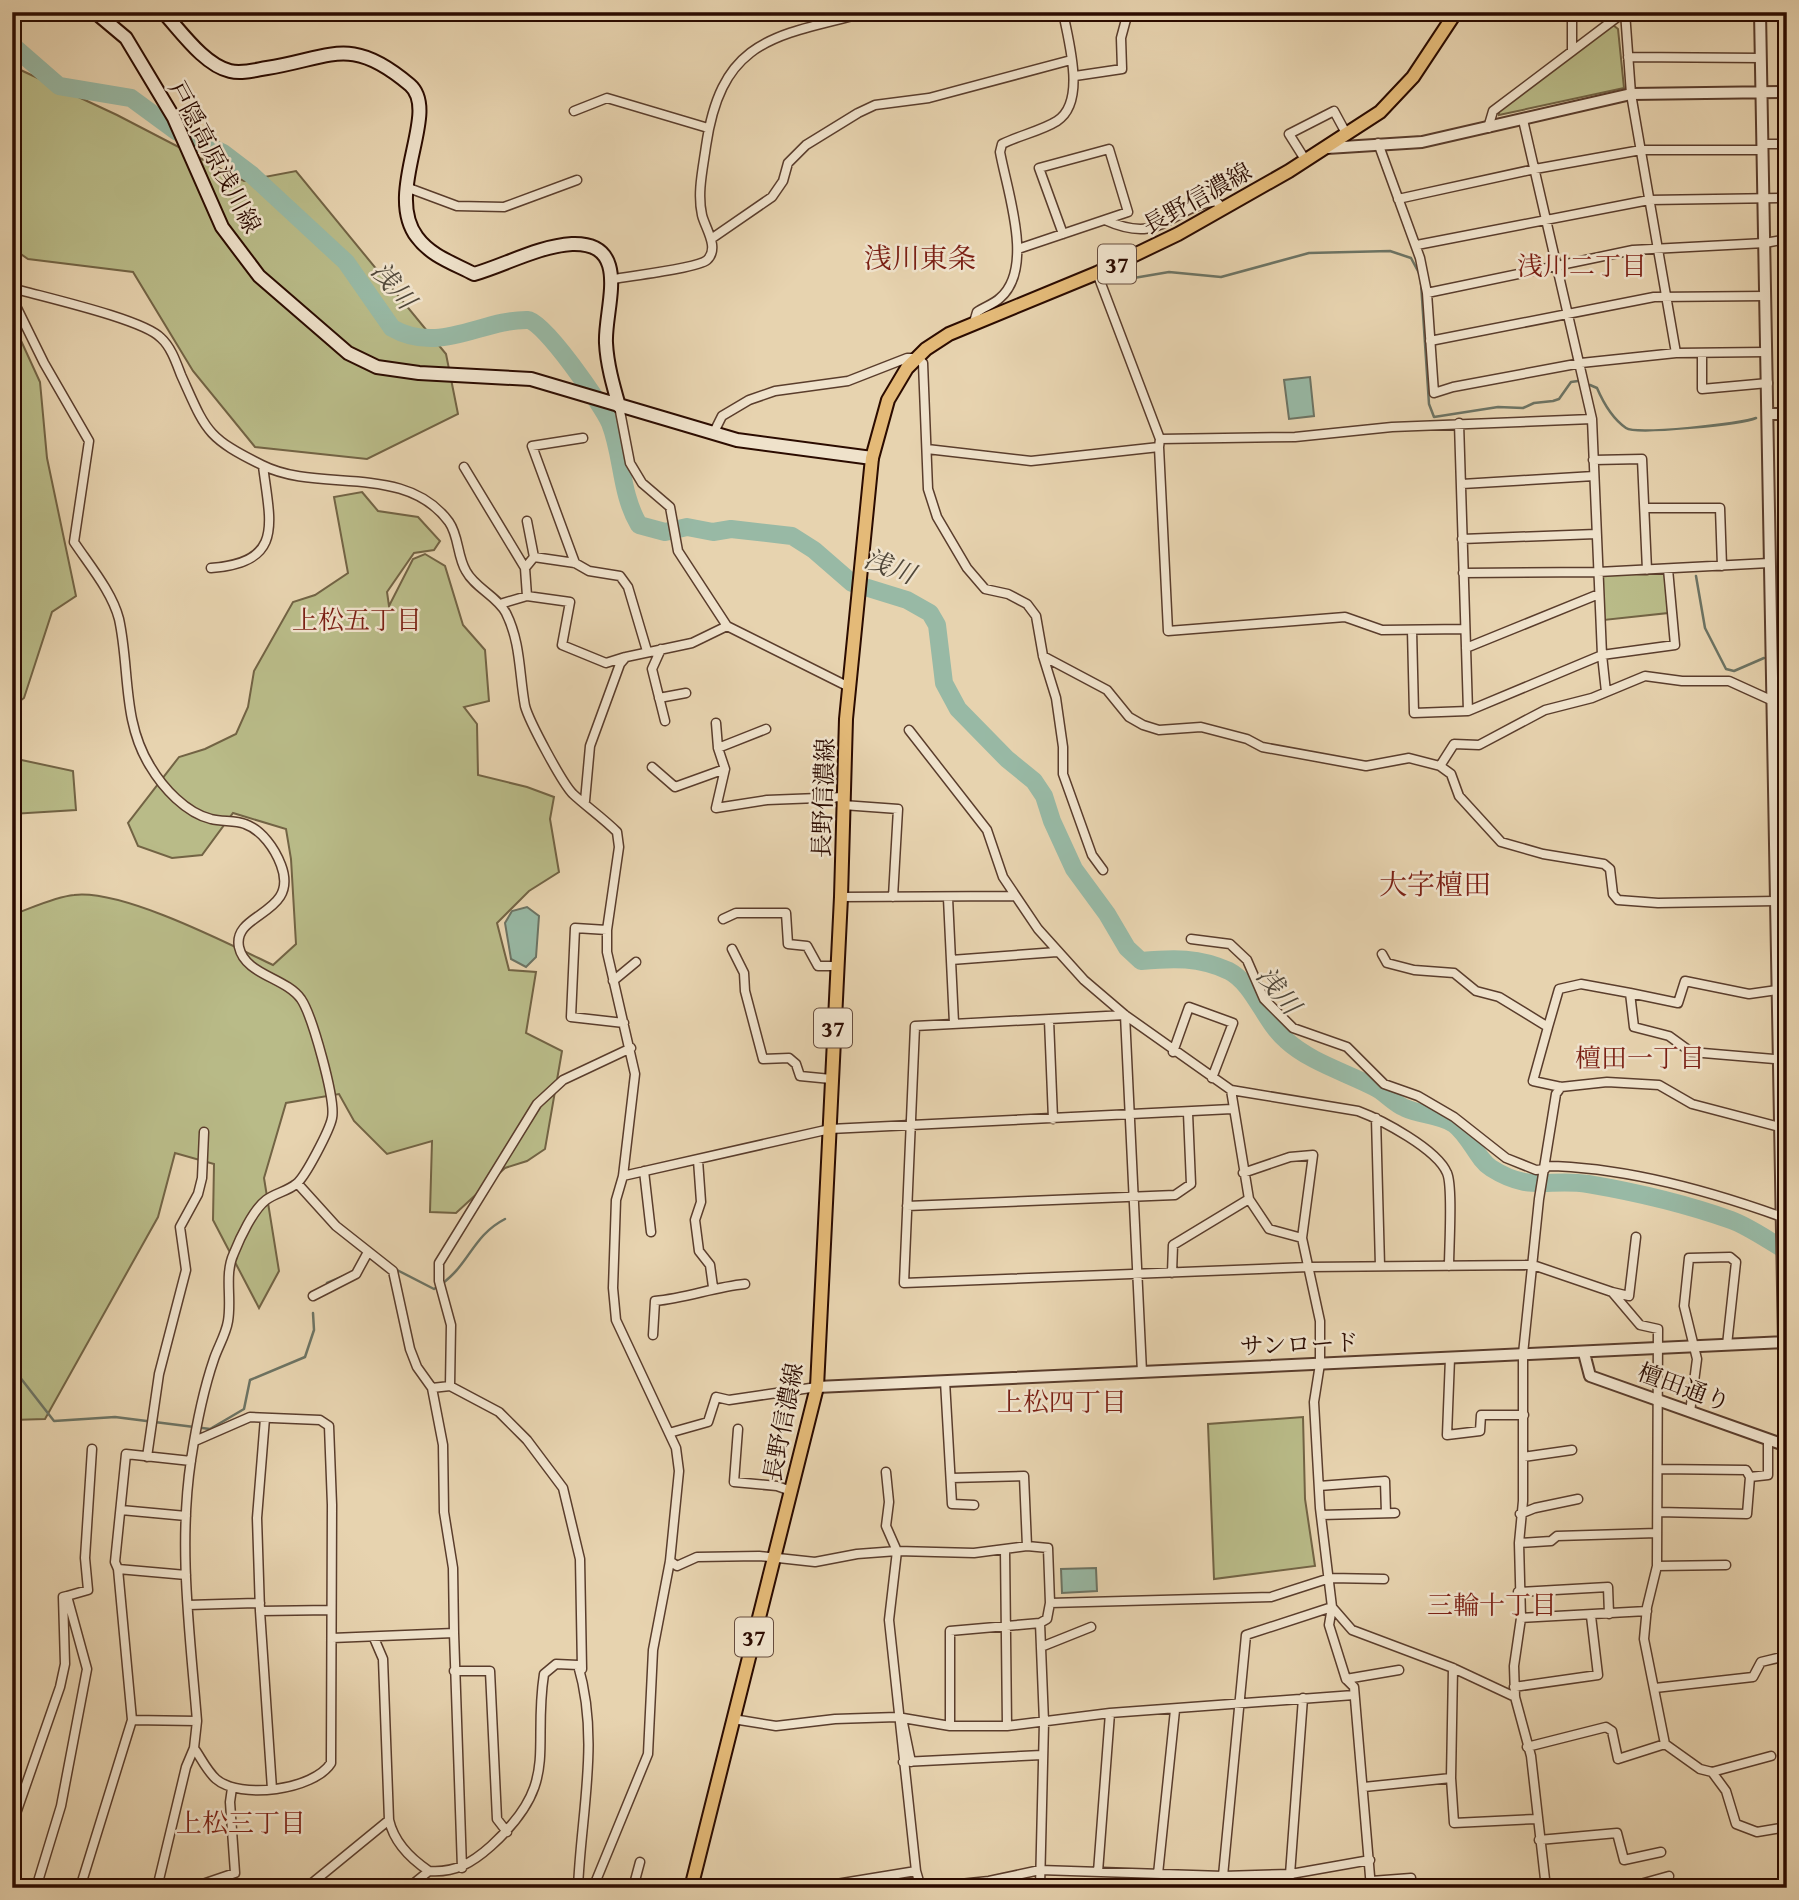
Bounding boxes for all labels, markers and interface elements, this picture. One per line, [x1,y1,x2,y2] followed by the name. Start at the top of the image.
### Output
[160,75,270,239] street label: 戸隠高原浅川線
[1136,154,1258,242] street label: 長野信濃線
[864,237,976,278] district label: 浅川東条
[1098,244,1136,284] road number: 37
[1517,246,1647,285] district label: 浅川二丁目
[362,253,428,320] water label: 浅川
[859,538,924,595] water label: 浅川
[292,600,422,639] district label: 上松五丁目
[803,737,843,859] street label: 長野信濃線
[1379,863,1491,904] district label: 大字檀田
[1247,958,1312,1025] water label: 浅川
[814,1009,852,1048] road number: 37
[1575,1038,1705,1077] district label: 檀田一丁目
[1239,1324,1359,1364] street label: サンロード
[1633,1354,1735,1420] street label: 檀田通り
[754,1360,812,1484] street label: 長野信濃線
[997,1382,1127,1421] district label: 上松四丁目
[1427,1585,1557,1624] district label: 三輪十丁目
[735,1618,773,1656] road number: 37
[176,1803,306,1842] district label: 上松三丁目

